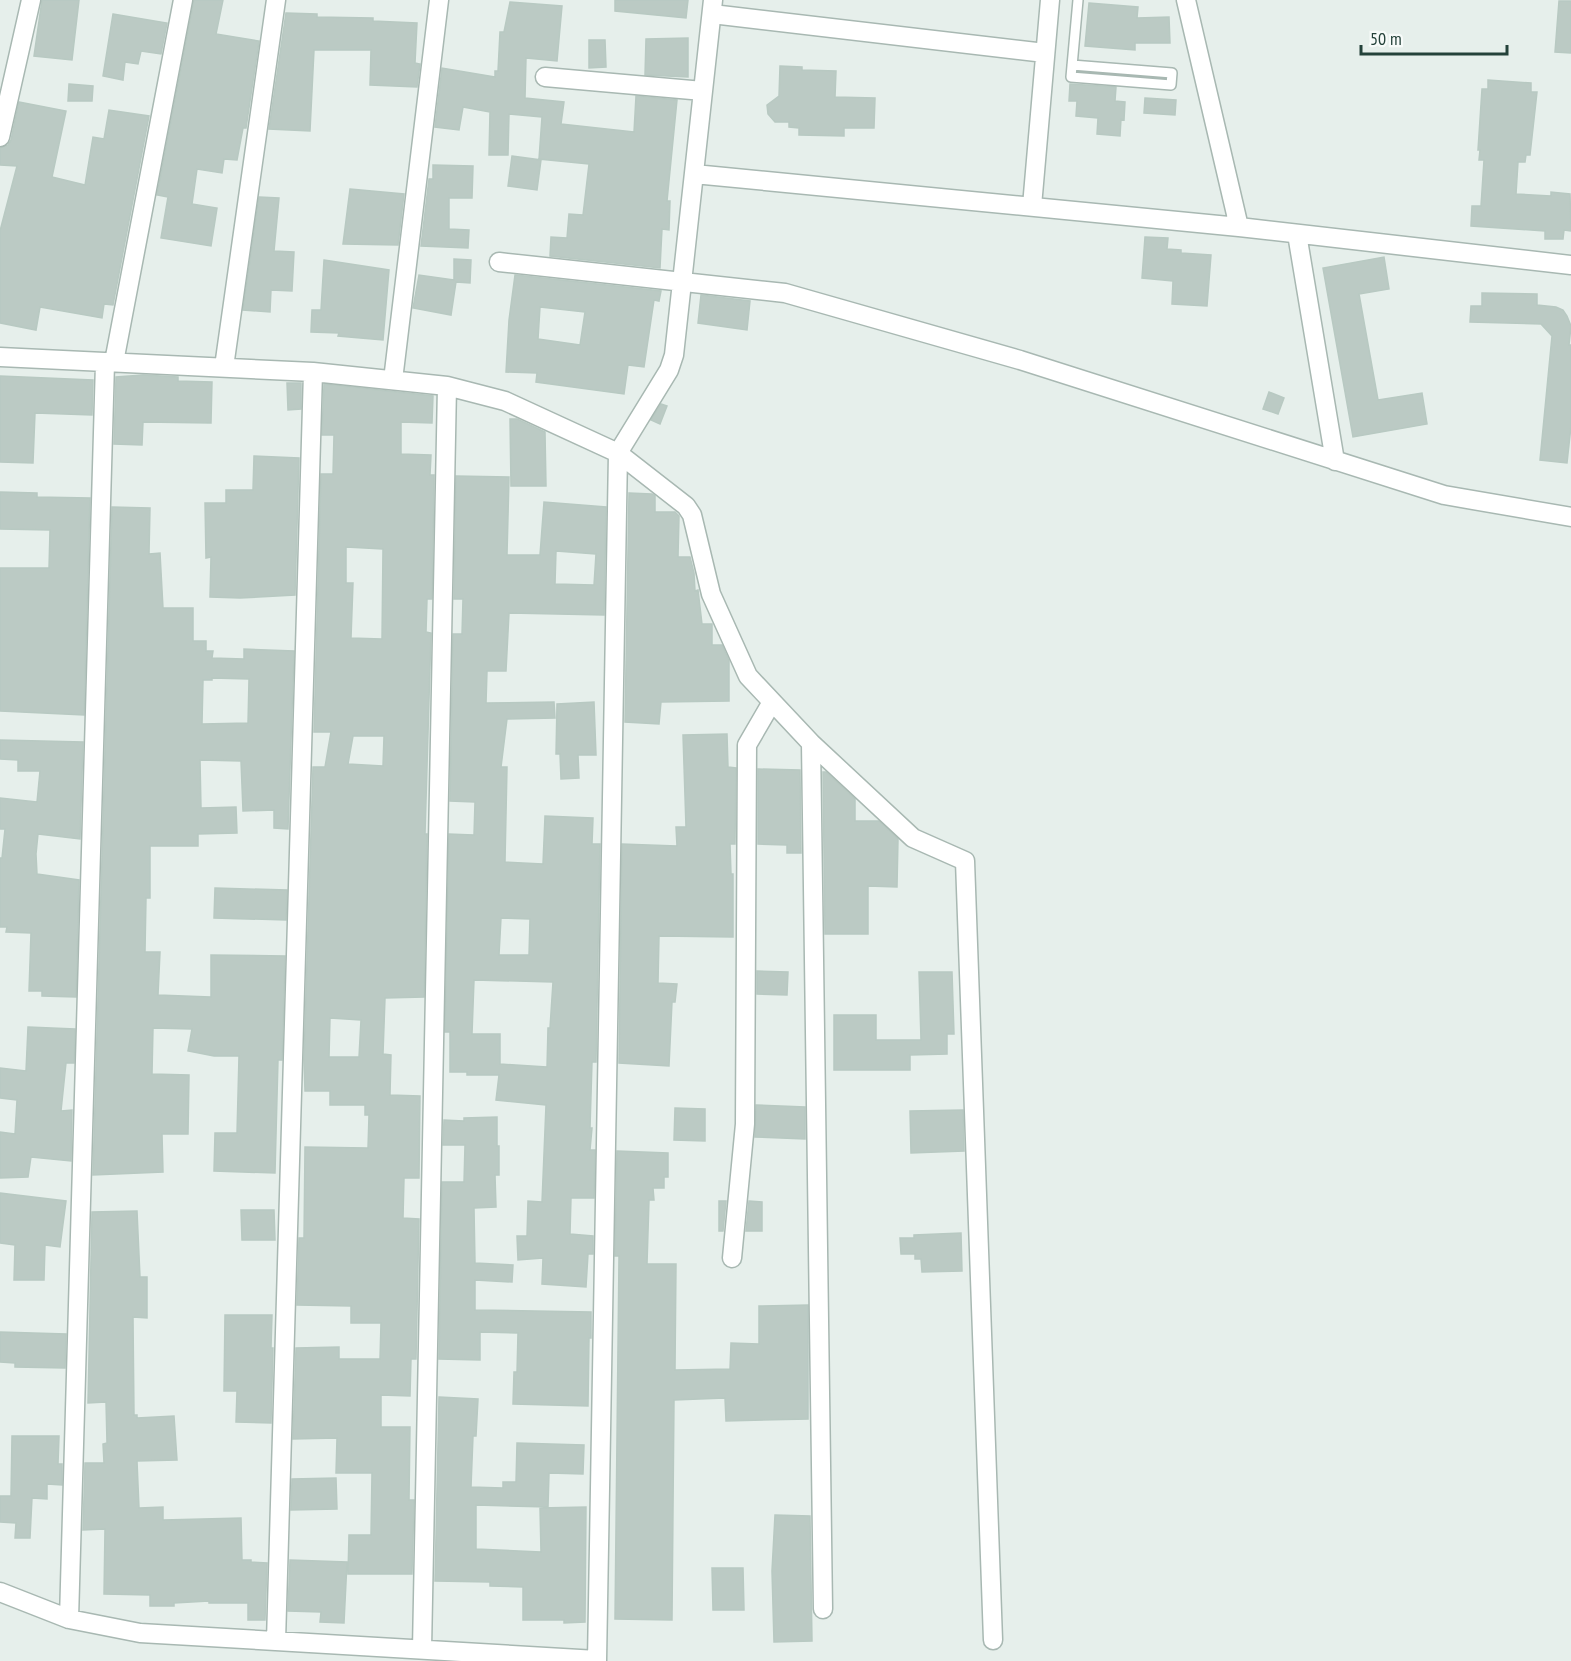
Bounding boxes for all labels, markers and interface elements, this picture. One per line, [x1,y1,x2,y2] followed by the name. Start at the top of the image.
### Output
[1361,18,1506,56] scale bar
[1370,27,1402,50] text: 50 m

